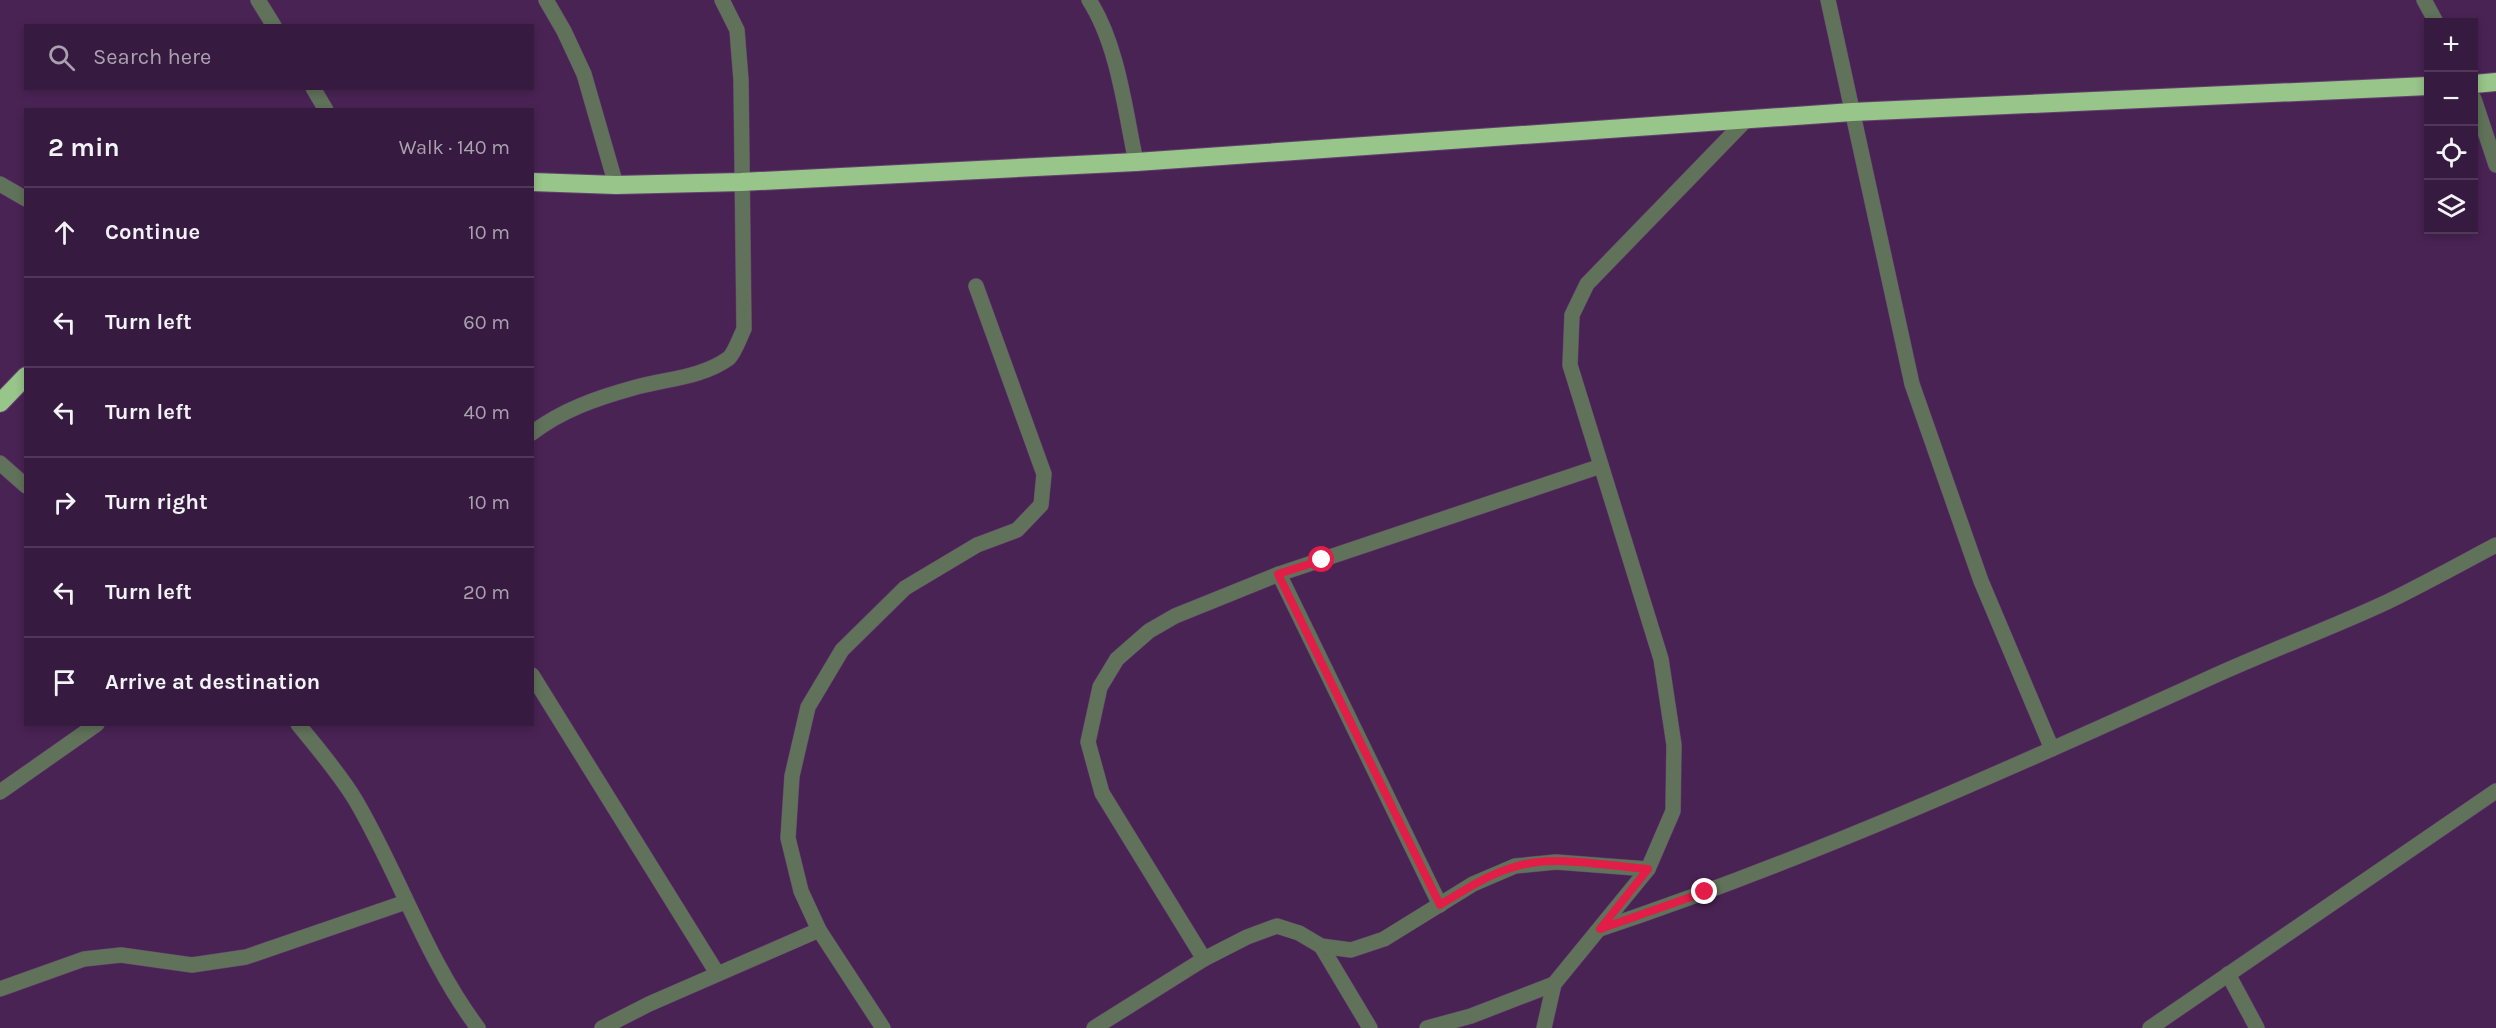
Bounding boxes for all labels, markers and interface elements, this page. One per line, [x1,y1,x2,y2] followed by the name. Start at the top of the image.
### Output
[2424,18,2478,234] map controls
[2424,18,2478,72] button: +
[24,24,534,90] search box
[45,41,78,74] icon: search
[93,44,211,70] text: Search here
[2424,72,2478,126] button: −
[2424,126,2478,180] button: locate
[48,132,120,163] text: 2 min
[399,136,510,159] text: Walk · 140 m
[2424,180,2478,234] button: layers
[48,216,81,249] icon: ahead
[105,219,200,245] text: Continue
[468,221,510,244] text: 10 m
[48,306,81,339] icon: left
[105,309,192,335] text: Turn left
[463,311,510,334] text: 60 m
[48,396,81,429] icon: left
[105,399,192,425] text: Turn left
[464,401,510,424] text: 40 m
[48,486,81,519] icon: right
[105,489,208,515] text: Turn right
[468,491,510,514] text: 10 m
[1308,546,1334,572] route start
[48,576,81,609] icon: left
[105,579,192,605] text: Turn left
[463,581,510,604] text: 20 m
[48,666,81,699] icon: arrive
[105,669,320,695] text: Arrive at destination
[1691,878,1717,904] route end

